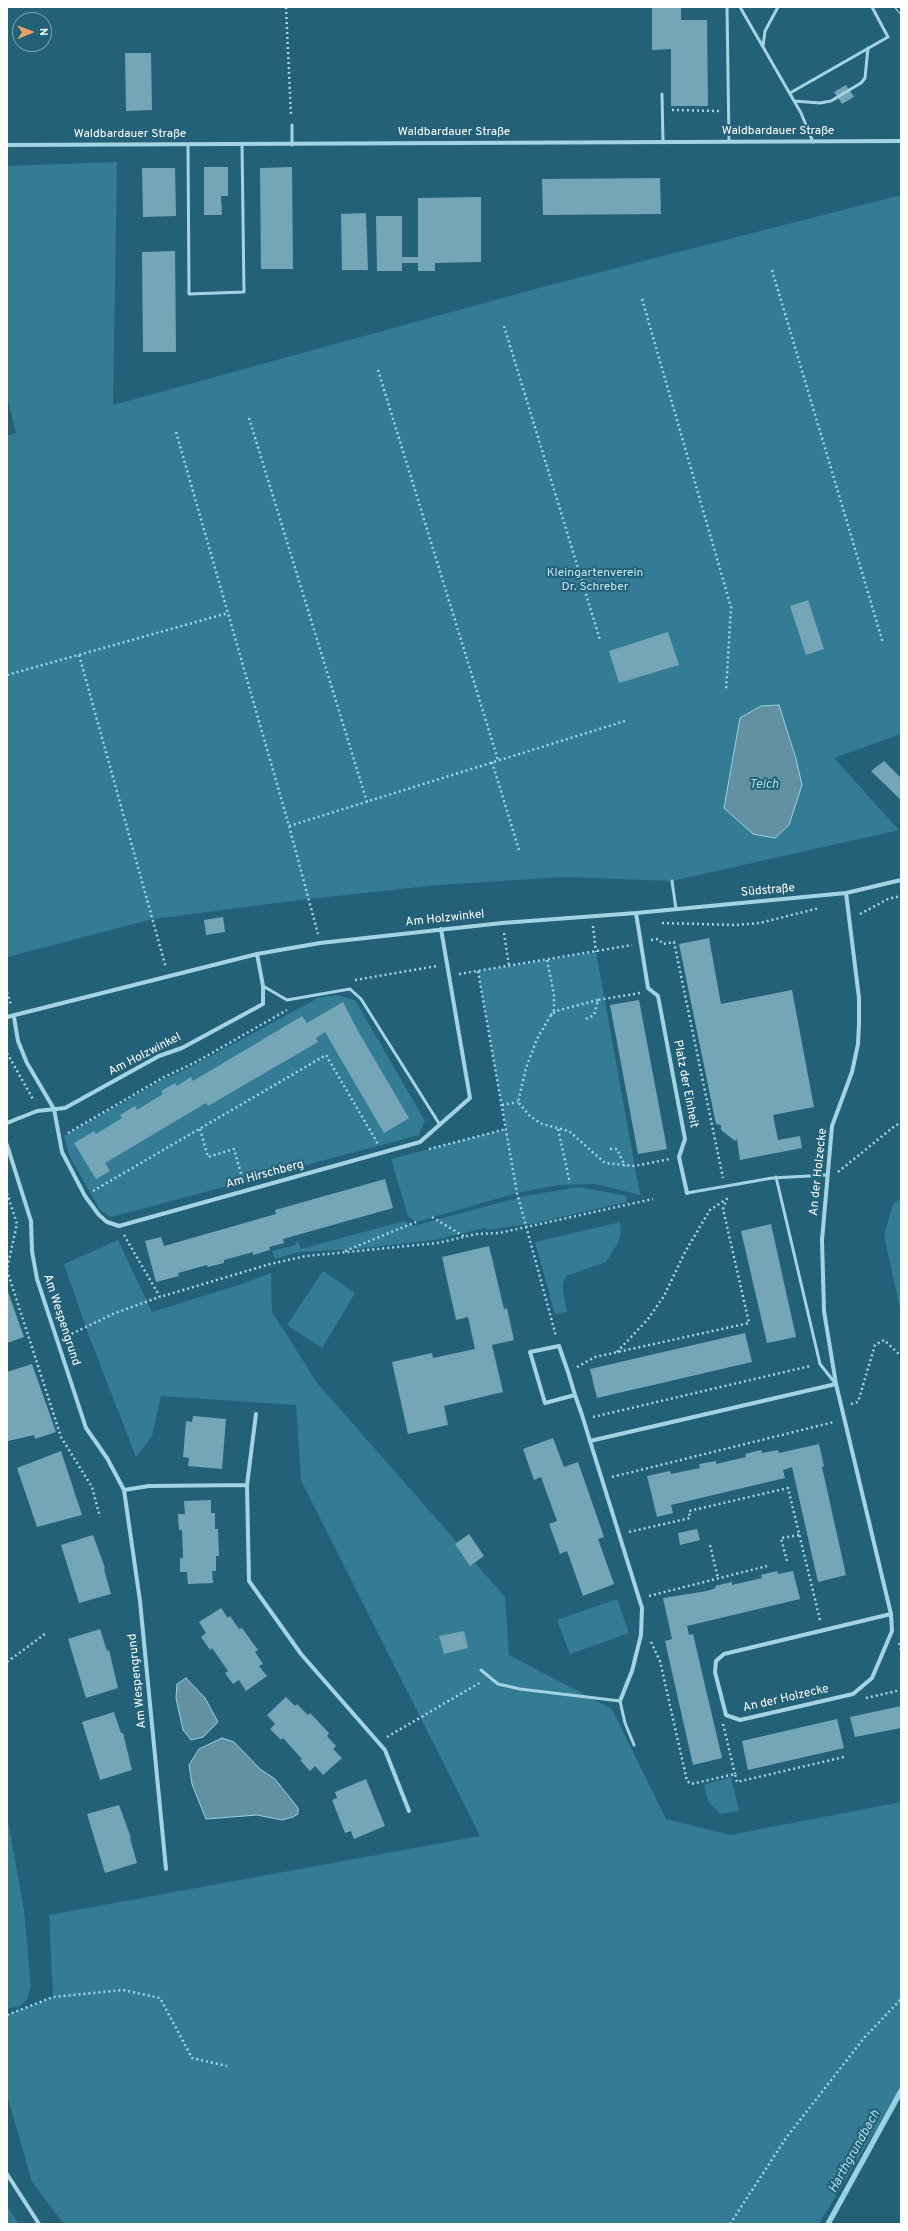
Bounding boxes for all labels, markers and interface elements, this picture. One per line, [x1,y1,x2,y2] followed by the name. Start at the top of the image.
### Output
[12,12,52,52] north arrow
[36,28,50,36] text: N
[722,125,834,139] street label: Waldbardauer Straße
[398,126,510,140] street label: Waldbardauer Straße
[74,128,186,142] street label: Waldbardauer Straße
[547,567,643,595] park label: Kleingartenverein Dr. Schreber
[749,777,779,793] water label: Teich
[740,881,796,901] street label: Südstraße
[405,908,485,930] street label: Am Holzwinkel
[106,1031,184,1079] street label: Am Holzwinkel
[669,1039,701,1129] street label: Platz der Einheit
[807,1128,831,1216] street label: An der Holzecke
[224,1158,306,1192] street label: Am Hirschberg
[39,1272,83,1368] street label: Am Wespengrund
[126,1633,150,1729] street label: Am Wespengrund
[742,1682,830,1716] street label: An der Holzecke
[826,2108,884,2196] water label: Harthgrundbach

